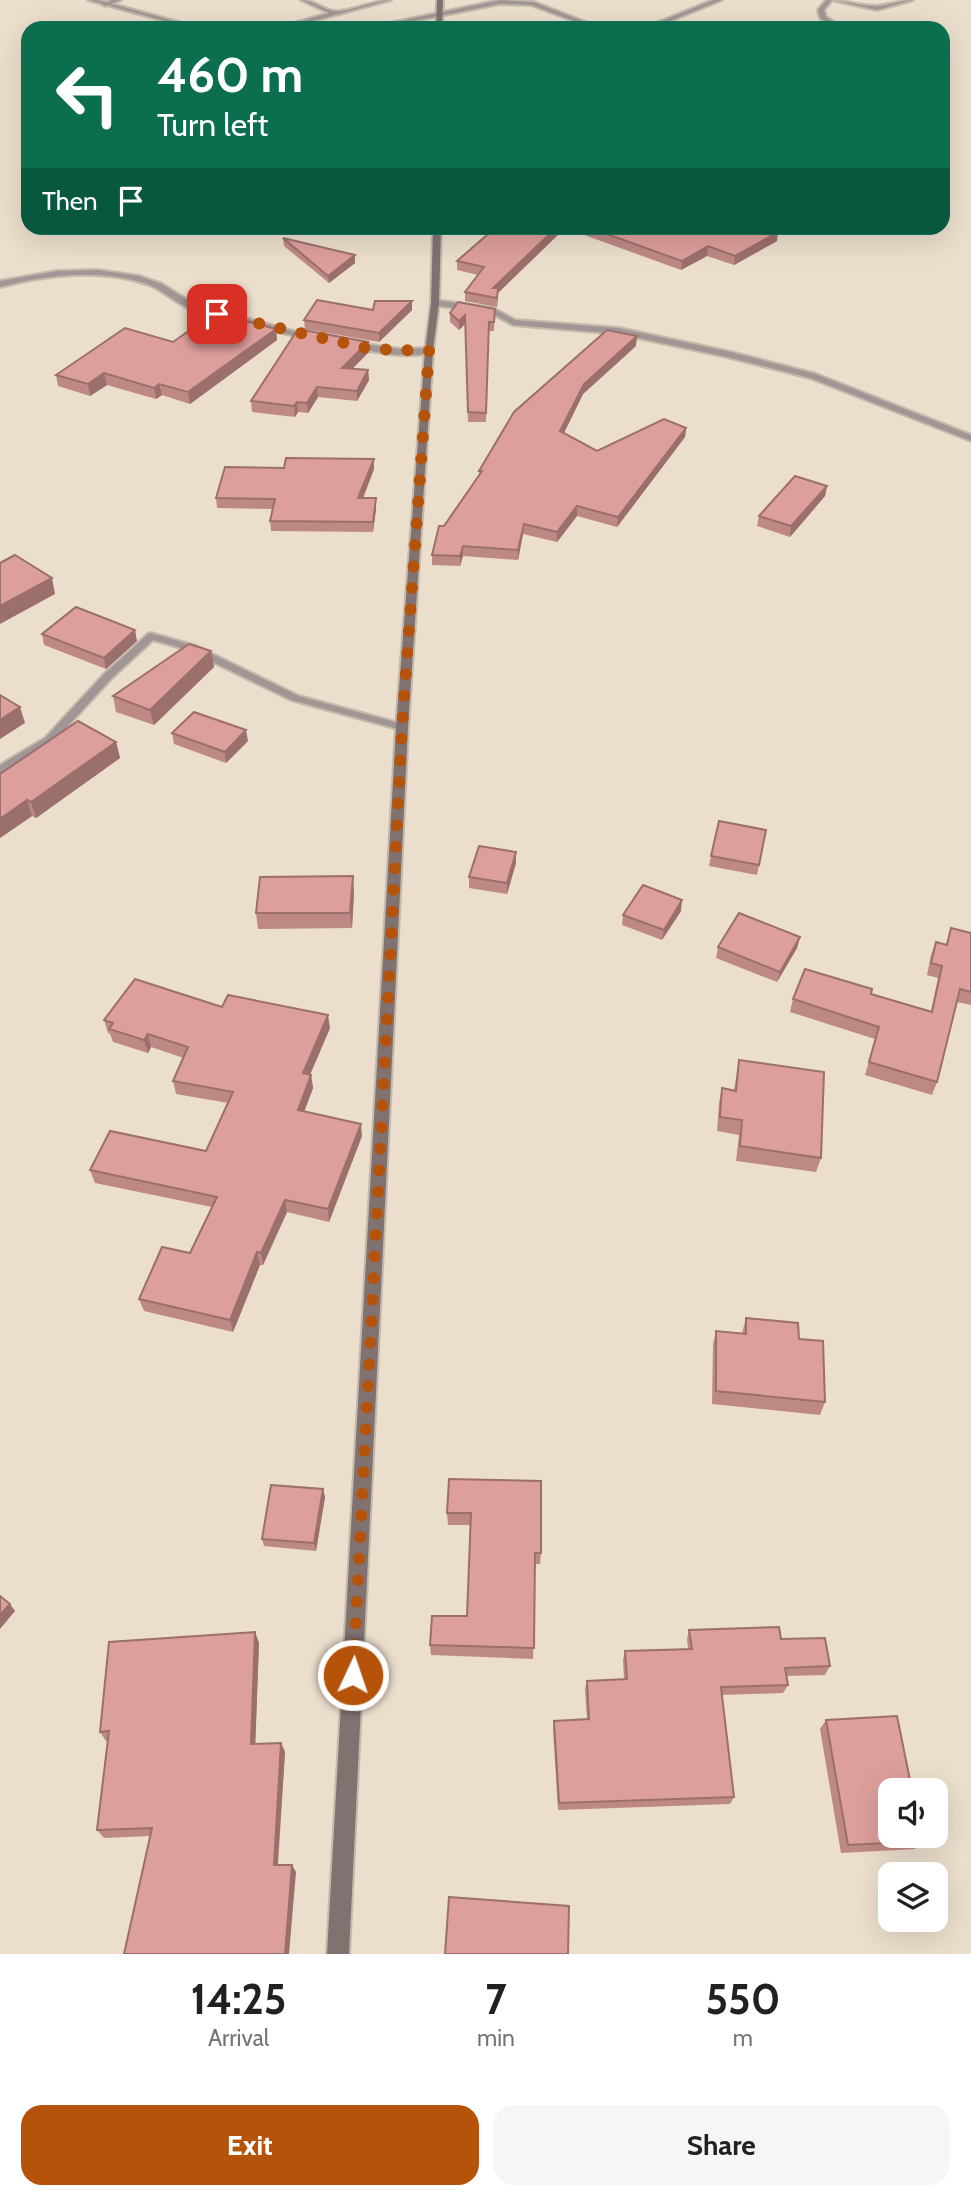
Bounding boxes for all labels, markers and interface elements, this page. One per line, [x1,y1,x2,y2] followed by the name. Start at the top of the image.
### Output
[157,45,303,104] text: 460 m
[42,49,133,140] icon: left
[157,105,268,144] text: Turn left
[112,182,150,220] icon: arrive
[42,185,98,217] text: Then
[187,284,247,344] pin
[198,295,236,333] icon: arrive
[316,1638,390,1712] position arrow
[878,1778,948,1932] map controls
[878,1778,948,1848] button: sound
[878,1862,948,1932] button: layers
[191,1973,286,2025] text: 14:25
[485,1973,507,2025] text: 7
[706,1973,780,2025] text: 550
[208,2024,269,2052] text: Arrival
[477,2024,515,2052] text: min
[733,2024,753,2052] text: m
[21,2105,479,2185] button: Exit
[493,2105,950,2185] button: Share

